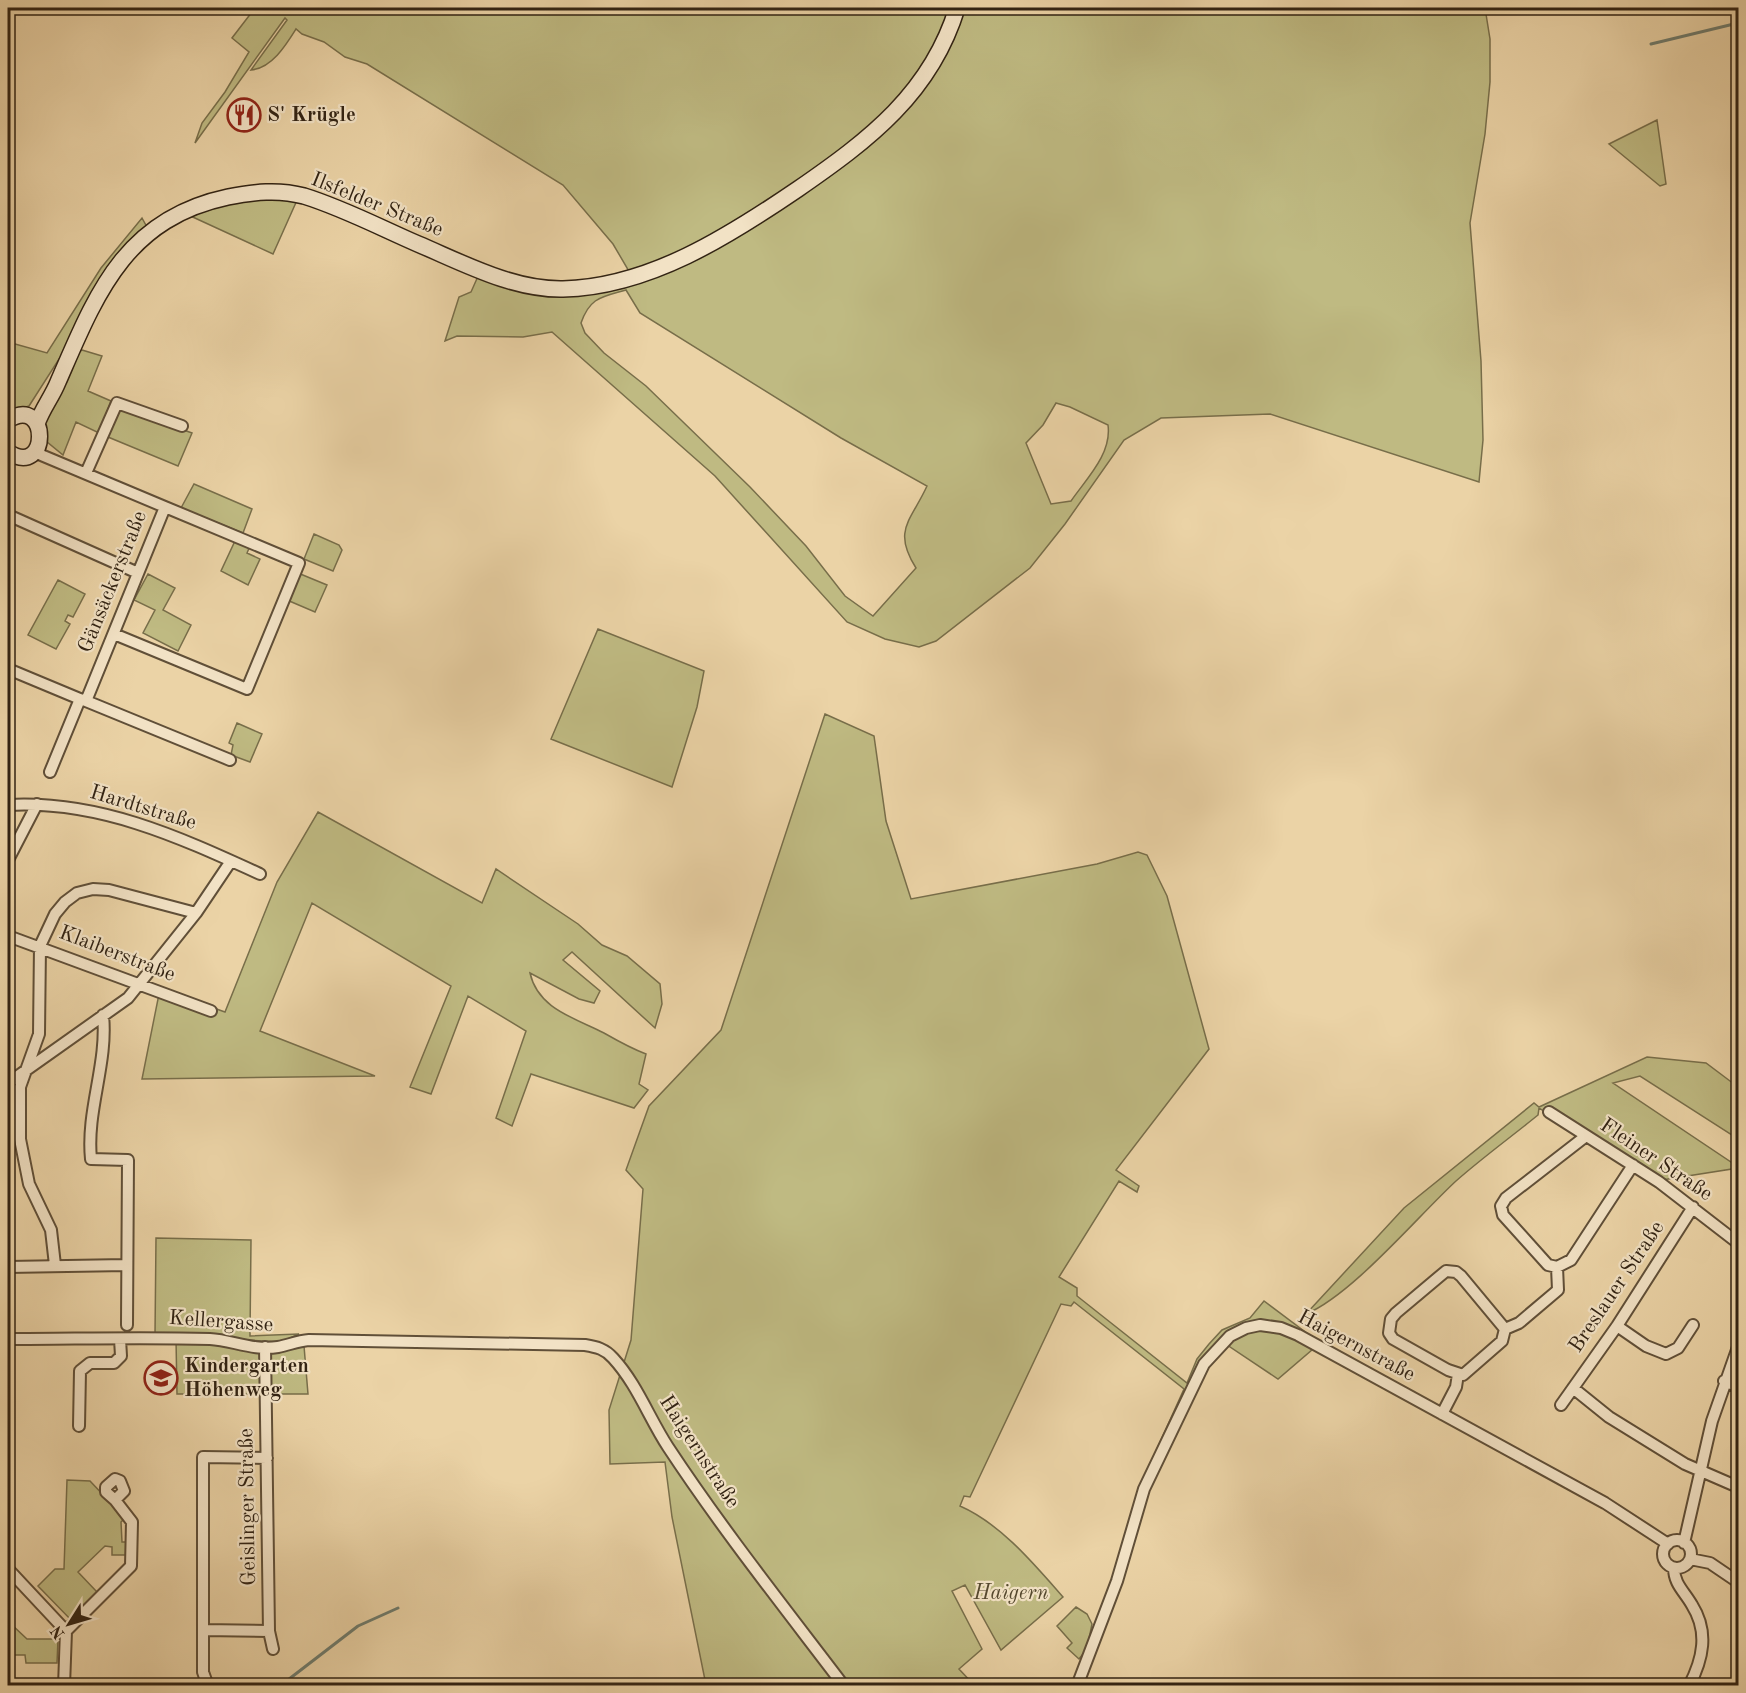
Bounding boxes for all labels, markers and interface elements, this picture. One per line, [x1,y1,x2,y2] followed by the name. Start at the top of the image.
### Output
[226,97,262,133] restaurant icon: S' Krügle
[267,105,356,126] place label: S' Krügle
[308,169,446,241] street label: Ilsfelder Straße
[75,508,151,656] street label: Gänsäckerstraße
[87,782,199,834] street label: Hardtstraße
[56,922,178,986] street label: Klaiberstraße
[1596,1115,1716,1205] street label: Fleiner Straße
[1565,1218,1669,1356] street label: Breslauer Straße
[1294,1306,1418,1386] street label: Haigernstraße
[168,1308,274,1336] street label: Kellergasse
[184,1356,309,1401] place label: Kindergarten Höhenweg
[143,1360,179,1396] school or university icon: Kindergarten Höhenweg
[655,1392,743,1512] street label: Haigernstraße
[236,1428,260,1586] street label: Geislinger Straße
[973,1583,1048,1604] park label: Haigern
[39,1594,99,1654] north arrow
[48,1622,69,1642] text: N

